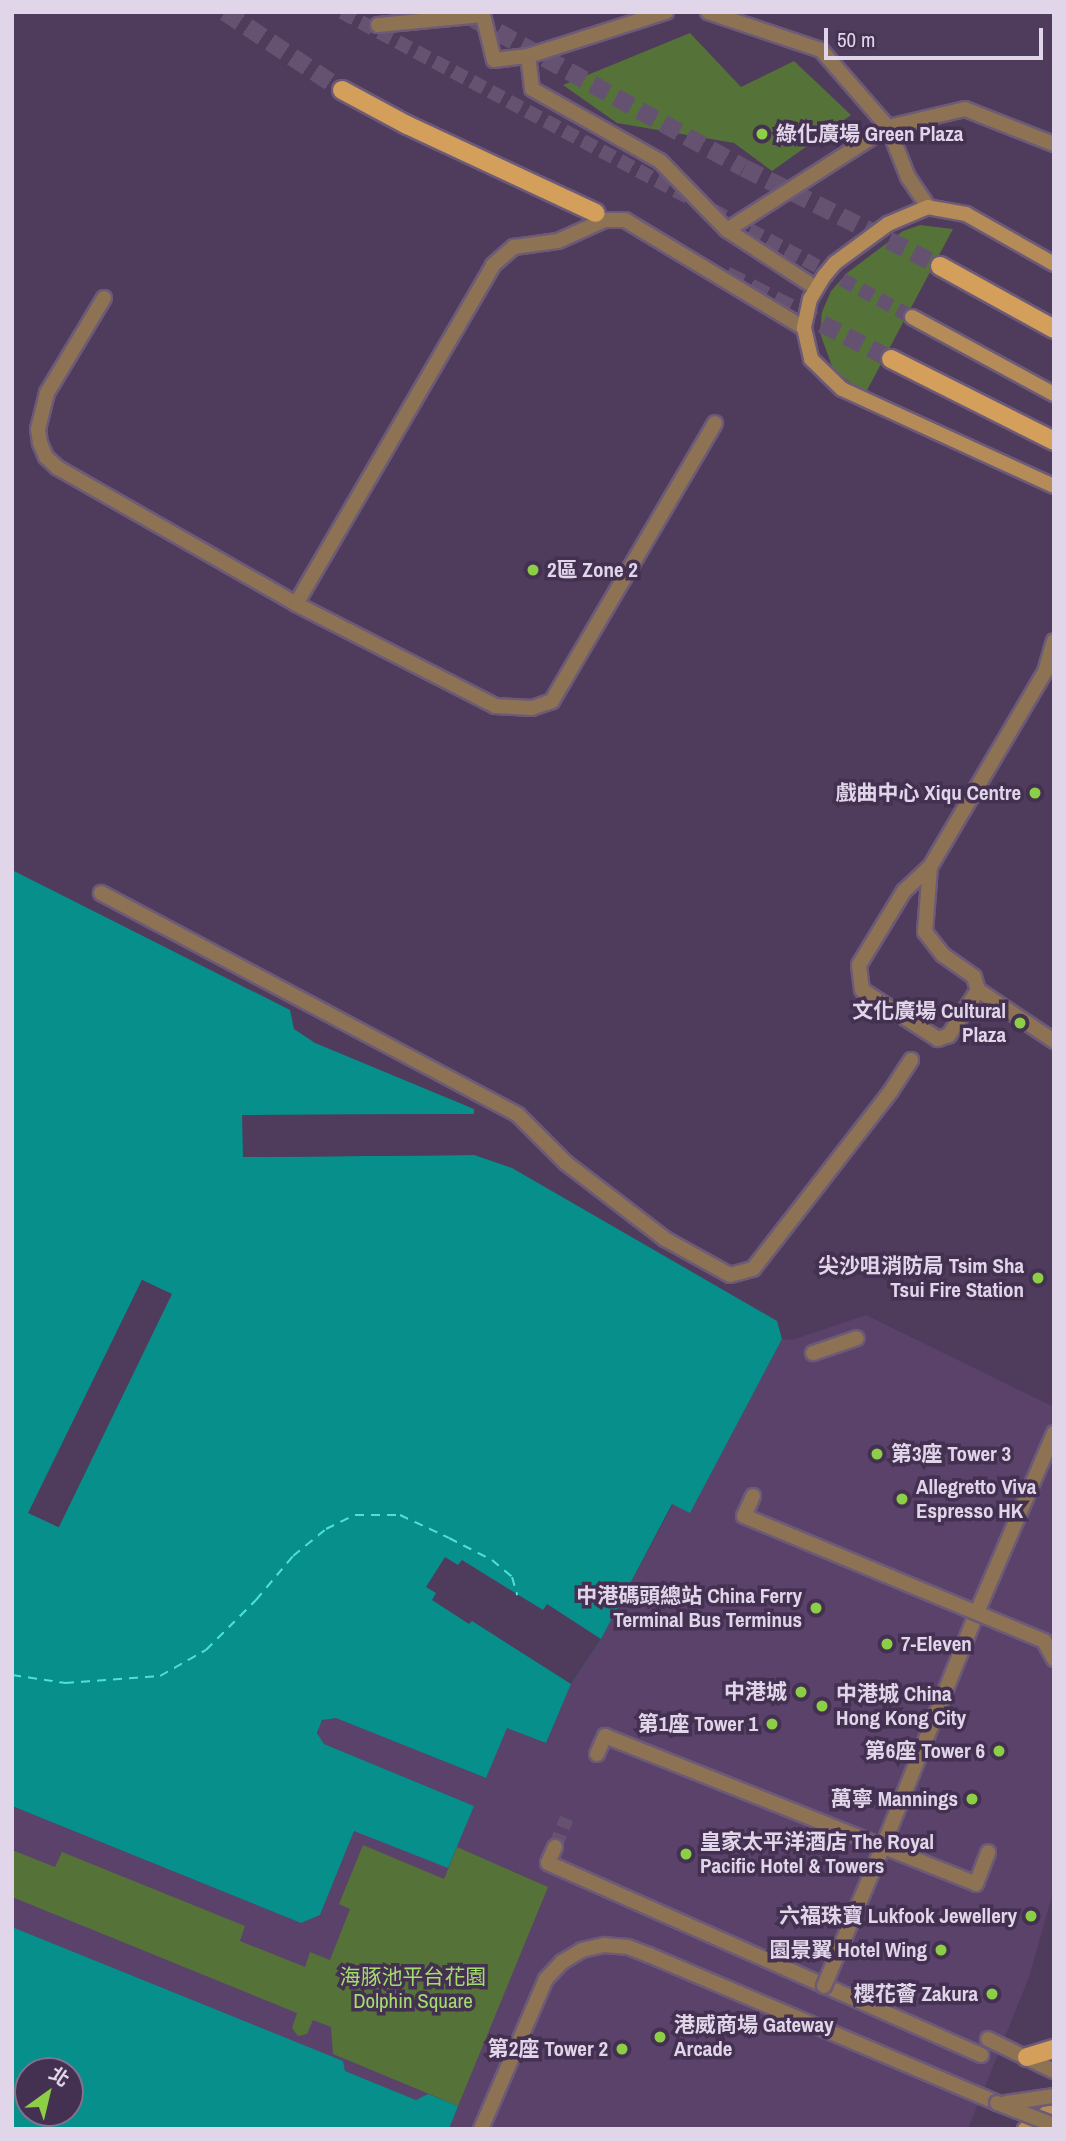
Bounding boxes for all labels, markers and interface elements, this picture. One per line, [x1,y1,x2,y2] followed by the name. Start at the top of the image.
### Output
[828,14,1047,58] scale bar
[837,25,875,54] text: 50 m
[776,121,963,147] place label: 綠化廣場 Green Plaza
[754,126,770,142] marker: 綠化廣場 Green Plaza
[547,557,638,583] place label: 2區 Zone 2
[525,562,541,578] marker: 2區 Zone 2
[836,780,1021,806] place label: 戲曲中心 Xiqu Centre
[1027,785,1043,801] marker: 戲曲中心 Xiqu Centre
[852,998,1006,1048] place label: 文化廣場 Cultural Plaza
[1012,1015,1028,1031] marker: 文化廣場 Cultural Plaza
[818,1253,1024,1303] place label: 尖沙咀消防局 Tsim Sha Tsui Fire Station
[1030,1270,1046,1286] marker: 尖沙咀消防局 Tsim Sha Tsui Fire Station
[891,1441,1011,1467] place label: 第3座 Tower 3
[869,1446,885,1462] marker: 第3座 Tower 3
[916,1474,1036,1524] place label: Allegretto Viva Espresso HK
[894,1491,910,1507] marker: Allegretto Viva Espresso HK
[576,1583,802,1633] place label: 中港碼頭總站 China Ferry Terminal Bus Terminus
[808,1600,824,1616] marker: 中港碼頭總站 China Ferry Terminal Bus Terminus
[901,1631,972,1657] place label: 7-Eleven
[879,1636,895,1652] marker: 7-Eleven
[724,1679,787,1705] place label: 中港城
[836,1681,966,1731] place label: 中港城 China Hong Kong City
[793,1684,809,1700] marker: 中港城
[814,1698,830,1714] marker: 中港城 China Hong Kong City
[638,1711,758,1737] place label: 第1座 Tower 1
[764,1716,780,1732] marker: 第1座 Tower 1
[865,1738,985,1764] place label: 第6座 Tower 6
[991,1743,1007,1759] marker: 第6座 Tower 6
[831,1786,958,1812] place label: 萬寧 Mannings
[964,1791,980,1807] marker: 萬寧 Mannings
[700,1829,934,1879] place label: 皇家太平洋酒店 The Royal Pacific Hotel & Towers
[678,1846,694,1862] marker: 皇家太平洋酒店 The Royal Pacific Hotel & Towers
[779,1903,1017,1929] place label: 六福珠寶 Lukfook Jewellery
[1023,1908,1039,1924] marker: 六福珠寶 Lukfook Jewellery
[769,1937,927,1963] place label: 園景翼 Hotel Wing
[933,1942,949,1958] marker: 園景翼 Hotel Wing
[340,1964,486,2014] park label: 海豚池平台花園 Dolphin Square
[854,1981,978,2007] place label: 櫻花薈 Zakura
[984,1986,1000,2002] marker: 櫻花薈 Zakura
[674,2012,834,2062] place label: 港威商場 Gateway Arcade
[652,2029,668,2045] marker: 港威商場 Gateway Arcade
[488,2036,608,2062] place label: 第2座 Tower 2
[614,2041,630,2057] marker: 第2座 Tower 2
[14,2057,84,2127] north arrow
[44,2060,75,2092] text: 北

